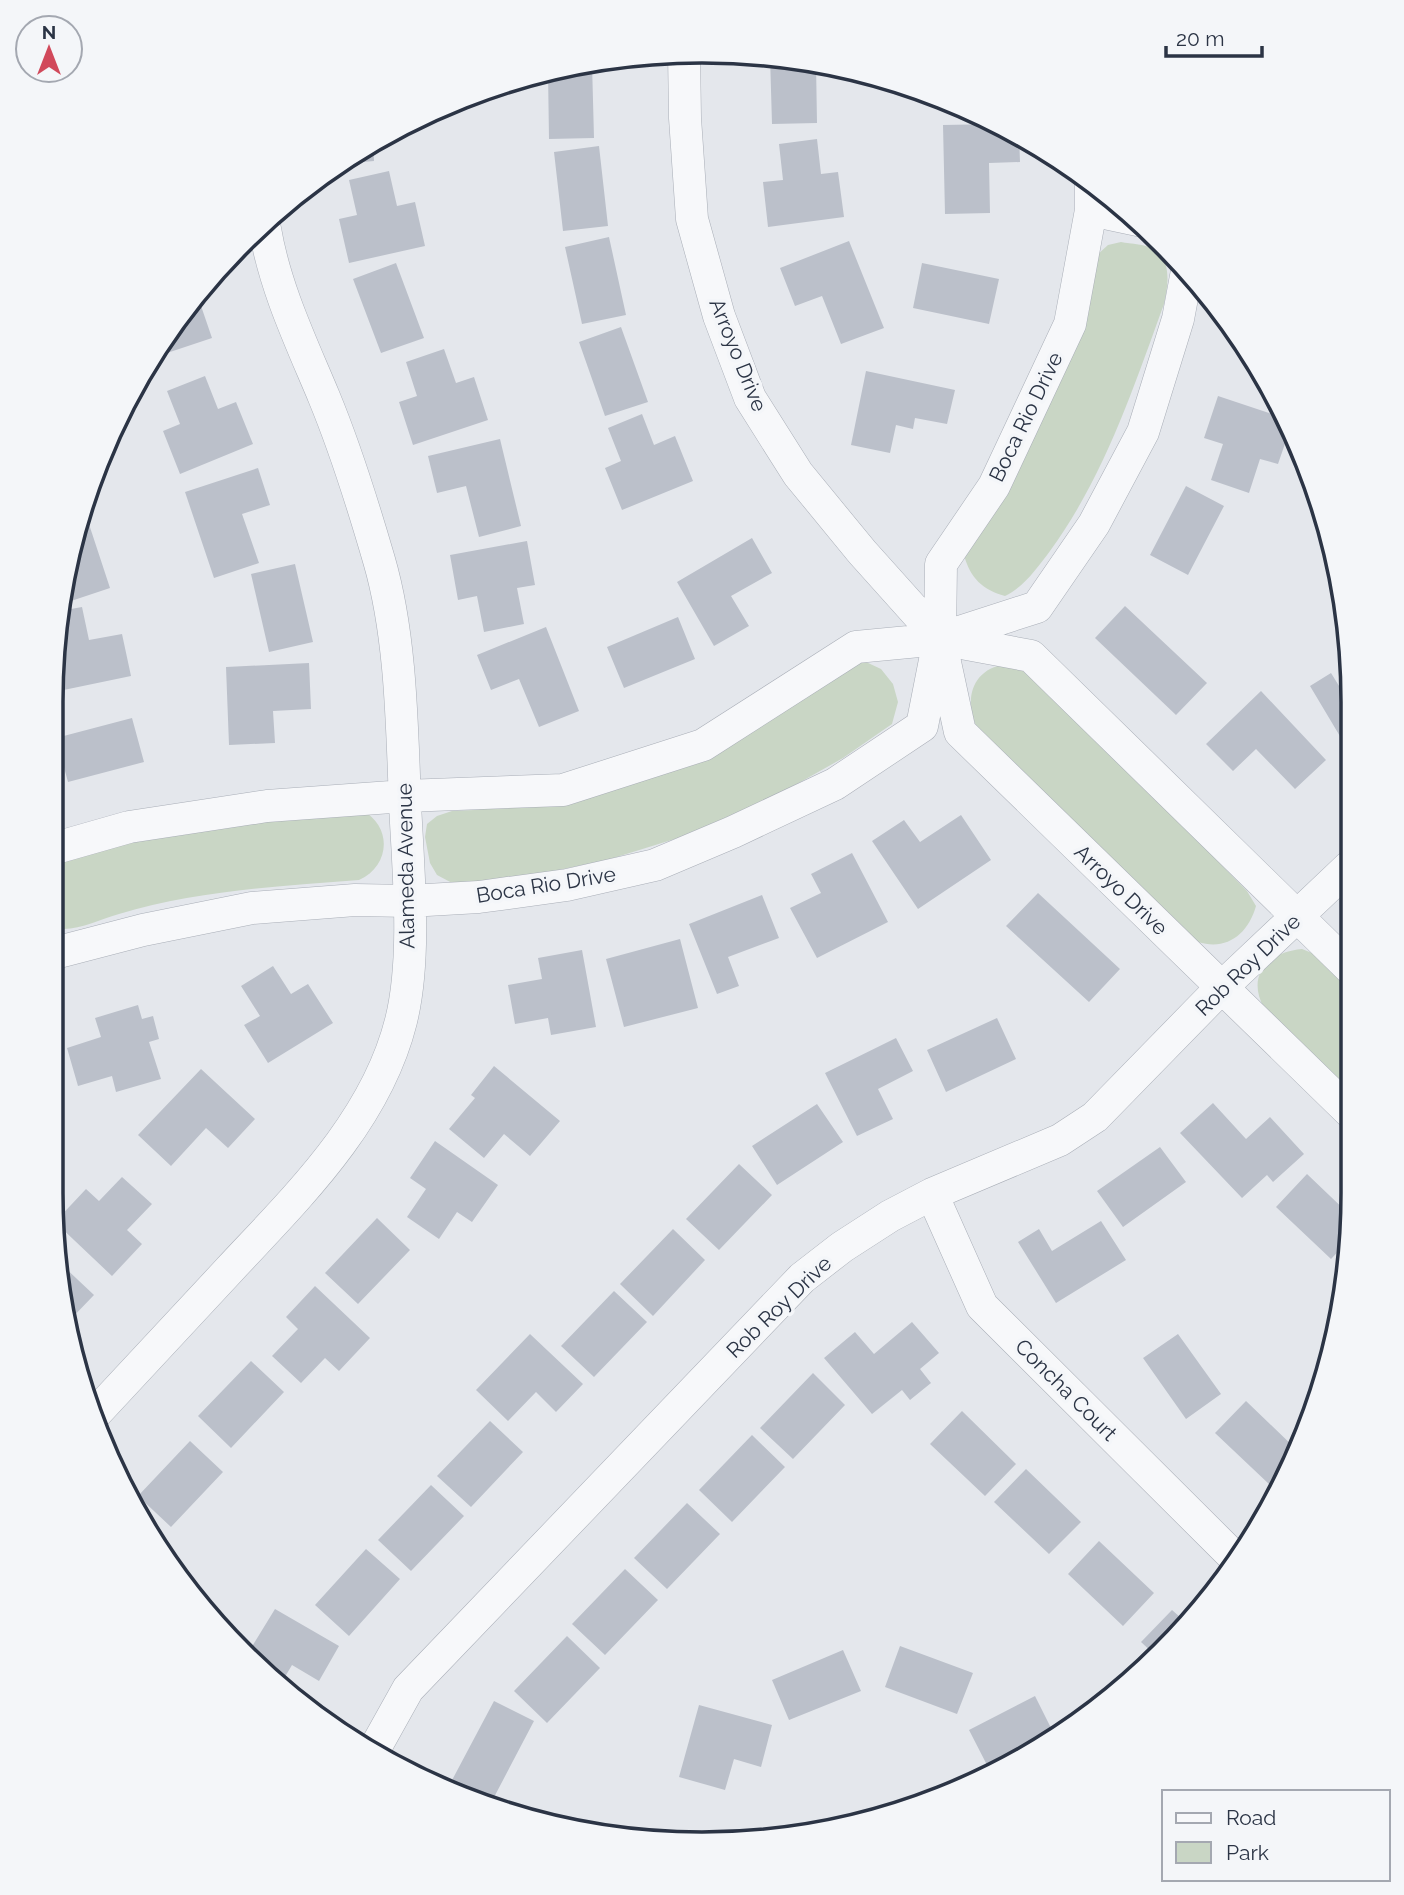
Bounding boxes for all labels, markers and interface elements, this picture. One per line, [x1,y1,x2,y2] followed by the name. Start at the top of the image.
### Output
[14,14,84,84] north arrow
[1166,14,1262,58] scale bar
[42,21,56,43] text: N
[1176,26,1224,51] text: 20 m
[704,295,772,415] street label: Arroyo Drive
[983,348,1068,486] street label: Boca Rio Drive
[392,783,419,949] street label: Alameda Avenue
[1070,839,1173,940] street label: Arroyo Drive
[474,861,617,908] street label: Boca Rio Drive
[1190,908,1305,1021] street label: Rob Roy Drive
[721,1250,836,1363] street label: Rob Roy Drive
[1010,1334,1122,1446] street label: Concha Court
[1162,1790,1390,1881] legend
[1226,1805,1276,1830] text: Road
[1226,1840,1269,1865] text: Park

